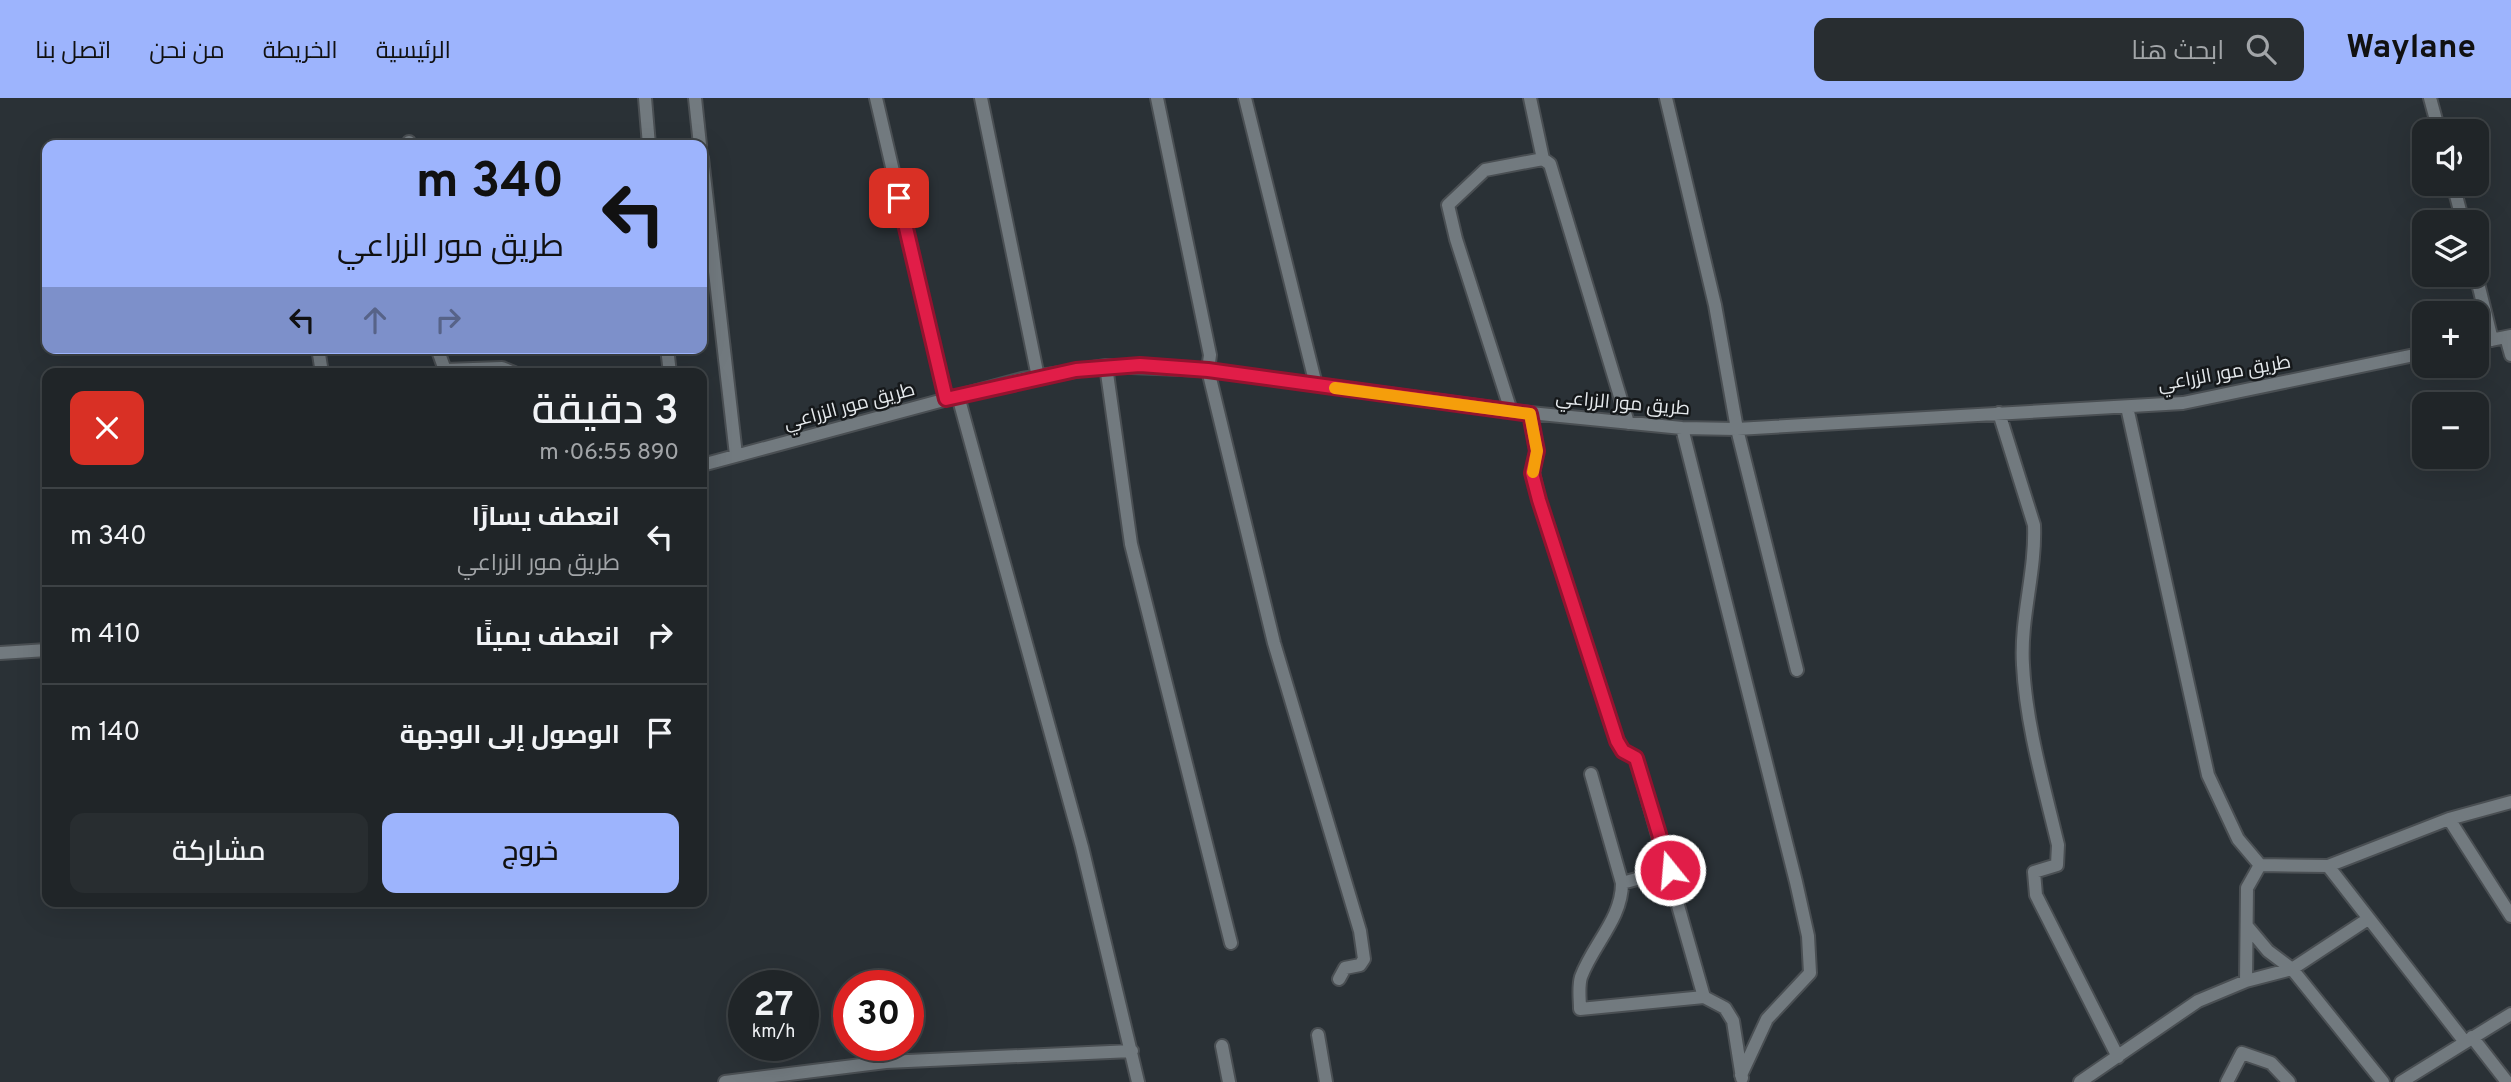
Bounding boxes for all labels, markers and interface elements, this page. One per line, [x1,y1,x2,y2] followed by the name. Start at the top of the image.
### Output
[1814,18,2304,81] search box
[2346,28,2476,70] text: Waylane
[2242,30,2280,68] icon: search
[2131,36,2224,69] text: ابحث هنا
[35,37,111,67] text: اتصل بنا
[149,37,225,67] text: من نحن
[263,37,338,67] text: الخريطة
[376,37,451,67] text: الرئيسية
[2412,119,2489,469] map controls
[2412,119,2489,196] button: sound
[416,153,564,215] text: 340 m
[588,168,679,259] icon: left
[869,168,929,228] pin
[880,179,918,217] icon: arrive
[2412,210,2489,287] button: layers
[337,228,564,268] text: طريق مور الزراعي
[283,301,321,339] icon: left
[356,301,394,339] icon: ahead
[429,301,467,339] icon: right
[2412,301,2489,378] button: +
[2156,350,2293,398] street label: طريق مور الزراعي
[781,378,918,437] street label: طريق مور الزراعي
[532,386,679,439] text: 3 دقيقة
[1555,386,1691,423] street label: طريق مور الزراعي
[70,391,144,465] button: close
[2412,392,2489,469] button: −
[539,439,679,468] text: 890 m · 06:55
[472,502,620,535] text: انعطف يسارًا
[641,518,679,556] icon: left
[70,521,147,554] text: 340 m
[457,550,620,579] text: طريق مور الزراعي
[641,616,679,654] icon: right
[70,619,141,652] text: 410 m
[475,622,620,655] text: انعطف يمينًا
[641,714,679,752] icon: arrive
[70,717,140,750] text: 140 m
[400,720,620,753] text: الوصول إلى الوجهة
[70,813,368,893] button: مشاركة
[382,813,679,893] button: خروج
[1633,833,1707,907] position arrow
[833,970,924,1061] speed limit sign: 30
[754,984,793,1028] text: 27
[752,1021,795,1044] text: km/h

